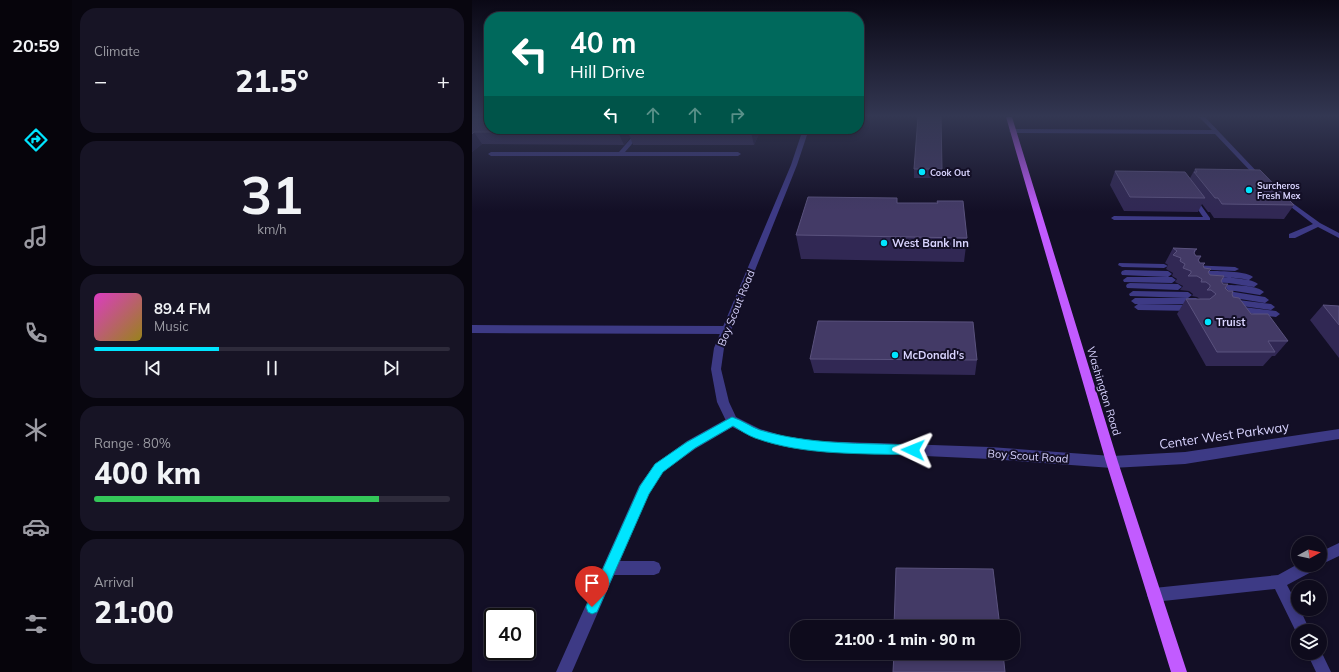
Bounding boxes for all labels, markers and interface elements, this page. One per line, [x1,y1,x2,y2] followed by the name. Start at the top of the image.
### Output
[570,25,636,60] text: 40 m
[504,28,556,80] icon: left
[12,34,60,57] text: 20:59
[94,43,140,59] text: Climate
[570,60,645,83] text: Hill Drive
[235,62,309,100] text: 21.5°
[94,67,107,95] text: −
[437,67,450,95] text: +
[600,104,622,126] icon: left
[642,104,664,126] icon: ahead
[684,104,706,126] icon: ahead
[726,104,748,126] icon: right
[22,126,50,154] icon: directions
[241,162,303,227] text: 31
[917,167,927,177] marker: Cook Out
[930,167,970,178] place label: Cook Out
[1257,180,1302,201] place label: Surcheros Fresh Mex
[1244,185,1254,195] marker: Surcheros Fresh Mex
[257,221,287,237] text: km/h
[22,223,50,251] icon: music
[892,236,969,250] place label: West Bank Inn
[879,238,889,248] marker: West Bank Inn
[714,268,758,348] street label: Boy Scout Road
[154,299,210,318] text: 89.4 FM
[1216,315,1245,329] place label: Truist
[1203,317,1213,327] marker: Truist
[154,318,189,334] text: Music
[22,319,50,347] icon: phone
[1084,345,1124,437] street label: Washington Road
[903,348,965,362] place label: McDonald's
[890,350,900,360] marker: McDonald's
[142,357,164,379] icon: previous
[261,357,283,379] icon: pause
[380,357,402,379] icon: next
[22,416,50,444] icon: climate
[1158,418,1290,452] street label: Center West Parkway
[892,429,934,471] position arrow
[94,435,171,451] text: Range · 80%
[987,446,1069,466] street label: Boy Scout Road
[94,454,201,492] text: 400 km
[22,513,50,541] icon: car
[1291,536,1327,572] north arrow
[1291,536,1327,660] map controls
[575,566,609,607] pin
[581,572,603,594] icon: arrive
[94,574,134,590] text: Arrival
[1291,580,1327,616] button: sound
[94,593,174,631] text: 21:00
[484,608,536,660] speed limit sign: 40
[22,610,50,638] icon: filters
[1291,624,1327,660] button: layers
[835,630,975,649] text: 21:00 · 1 min · 90 m

